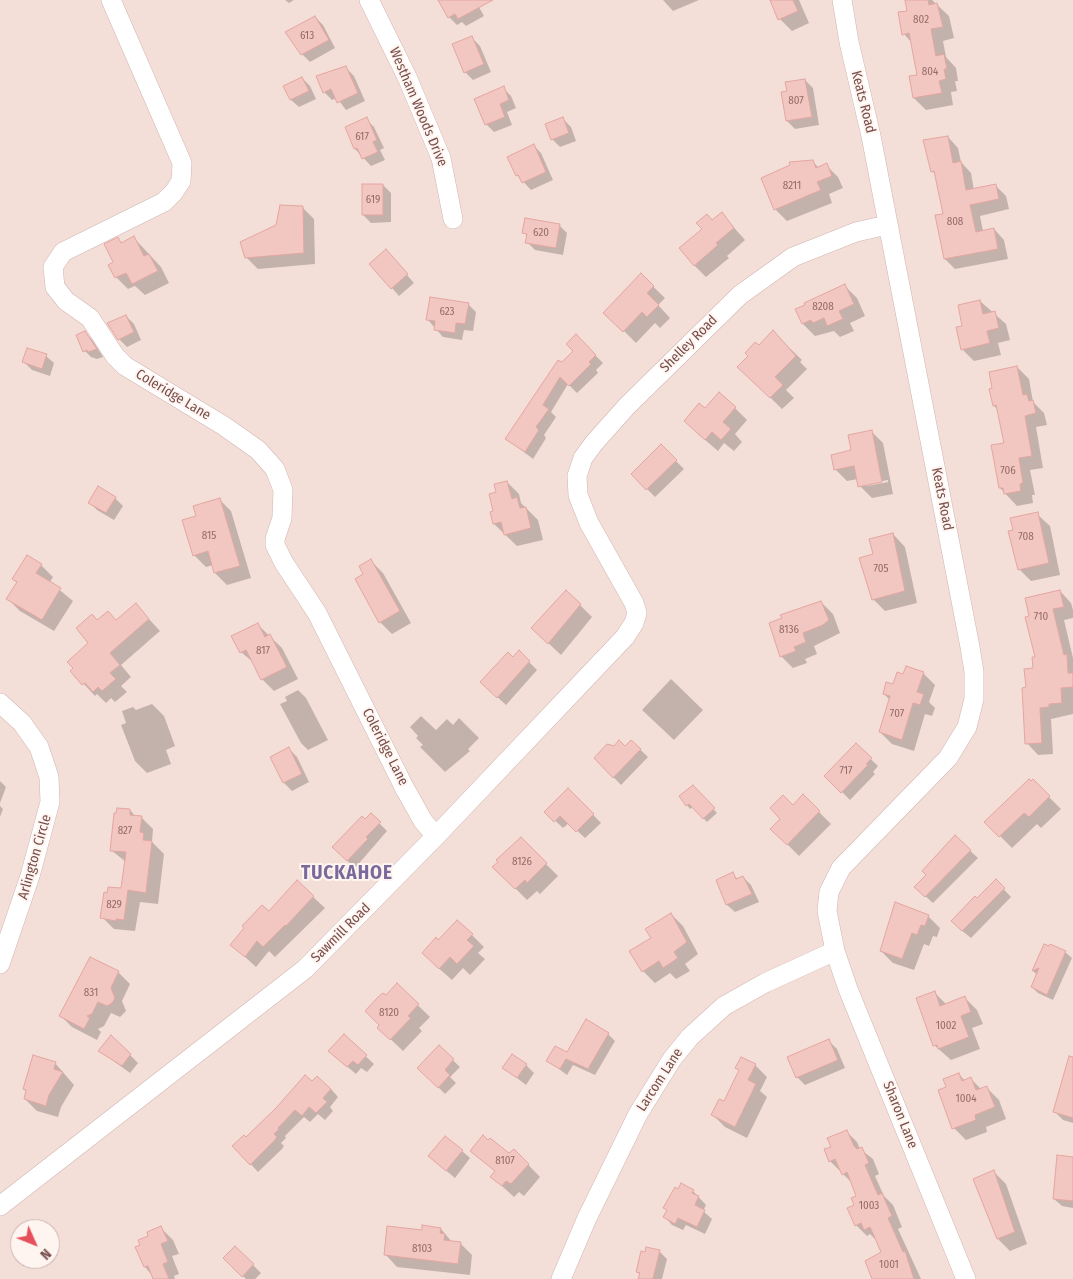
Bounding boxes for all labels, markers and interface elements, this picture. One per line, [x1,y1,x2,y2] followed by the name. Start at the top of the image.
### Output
[913,13,929,27] house number: 802
[300,29,314,43] house number: 613
[385,45,451,169] street label: Westham Woods Drive
[922,65,938,79] house number: 804
[847,69,879,135] street label: Keats Road
[788,94,804,108] house number: 807
[355,130,369,144] house number: 617
[783,179,801,193] house number: 8211
[366,193,380,207] house number: 619
[947,215,963,229] house number: 808
[533,226,549,240] house number: 620
[812,300,834,314] house number: 8208
[439,305,455,319] house number: 623
[657,312,721,376] street label: Shelley Road
[132,366,214,424] street label: Coleridge Lane
[1000,464,1016,478] house number: 706
[928,466,956,532] street label: Keats Road
[202,529,216,543] house number: 815
[1018,530,1034,544] house number: 708
[873,562,889,576] house number: 705
[1034,610,1048,624] house number: 710
[779,623,799,637] house number: 8136
[256,644,270,658] house number: 817
[358,706,412,788] street label: Coleridge Lane
[890,707,904,721] house number: 707
[839,764,853,778] house number: 717
[15,813,55,901] street label: Arlington Circle
[118,824,132,838] house number: 827
[512,855,532,869] house number: 8126
[300,863,394,885] district label: TUCKAHOE
[106,898,122,912] house number: 829
[308,900,374,966] street label: Sawmill Road
[84,986,98,1000] house number: 831
[379,1006,399,1020] house number: 8120
[936,1019,956,1033] house number: 1002
[633,1045,687,1115] street label: Larcom Lane
[879,1079,921,1151] street label: Sharon Lane
[955,1092,977,1106] house number: 1004
[495,1154,515,1168] house number: 8107
[859,1199,879,1213] house number: 1003
[10,1219,60,1269] north arrow
[412,1242,432,1256] house number: 8103
[36,1245,54,1263] text: N
[879,1258,899,1272] house number: 1001

